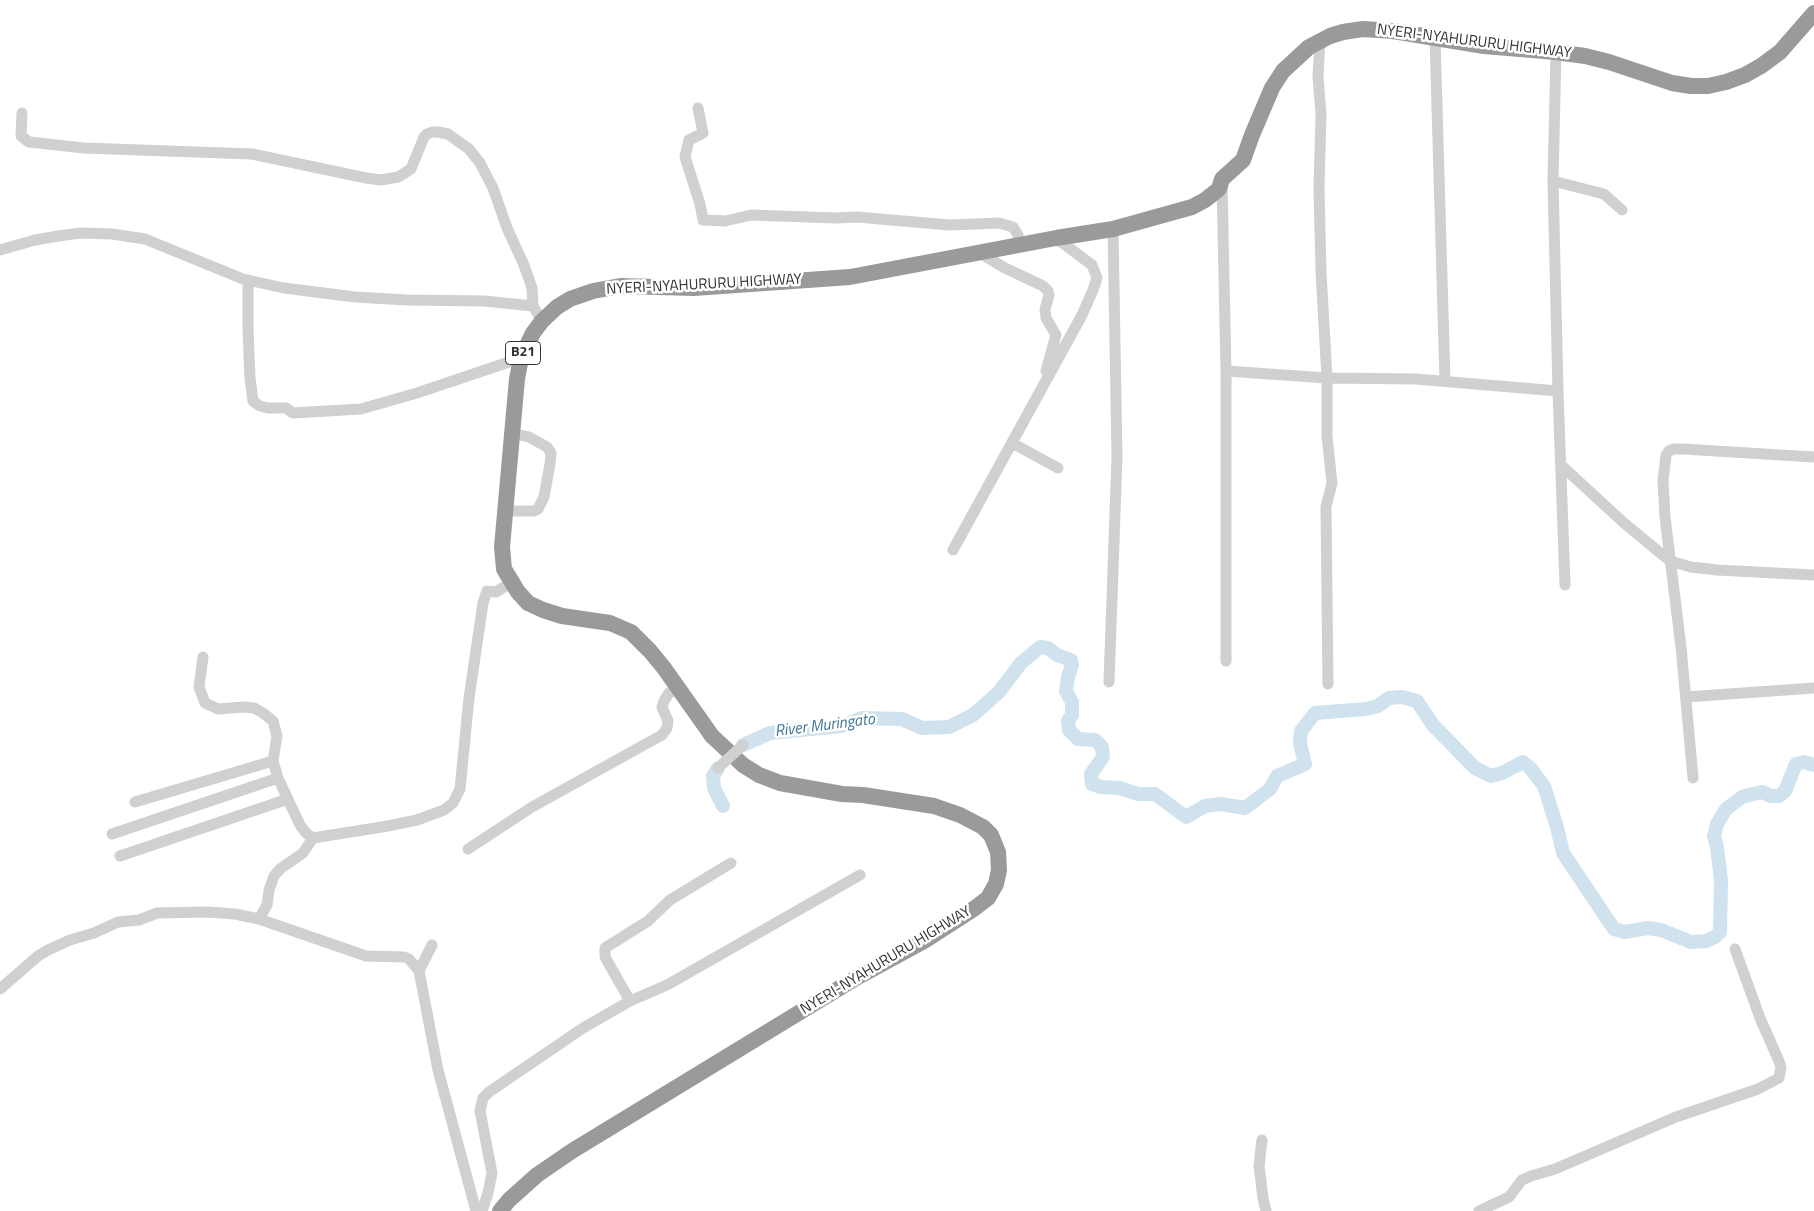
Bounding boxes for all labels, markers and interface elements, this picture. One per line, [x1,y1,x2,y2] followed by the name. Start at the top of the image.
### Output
[1376,21,1572,63] street label: NYERI-NYAHURURU HIGHWAY
[606,271,802,299] street label: NYERI-NYAHURURU HIGHWAY
[506,342,540,364] road number: B21
[774,710,876,742] water label: River Muringato
[797,903,975,1019] street label: NYERI-NYAHURURU HIGHWAY

